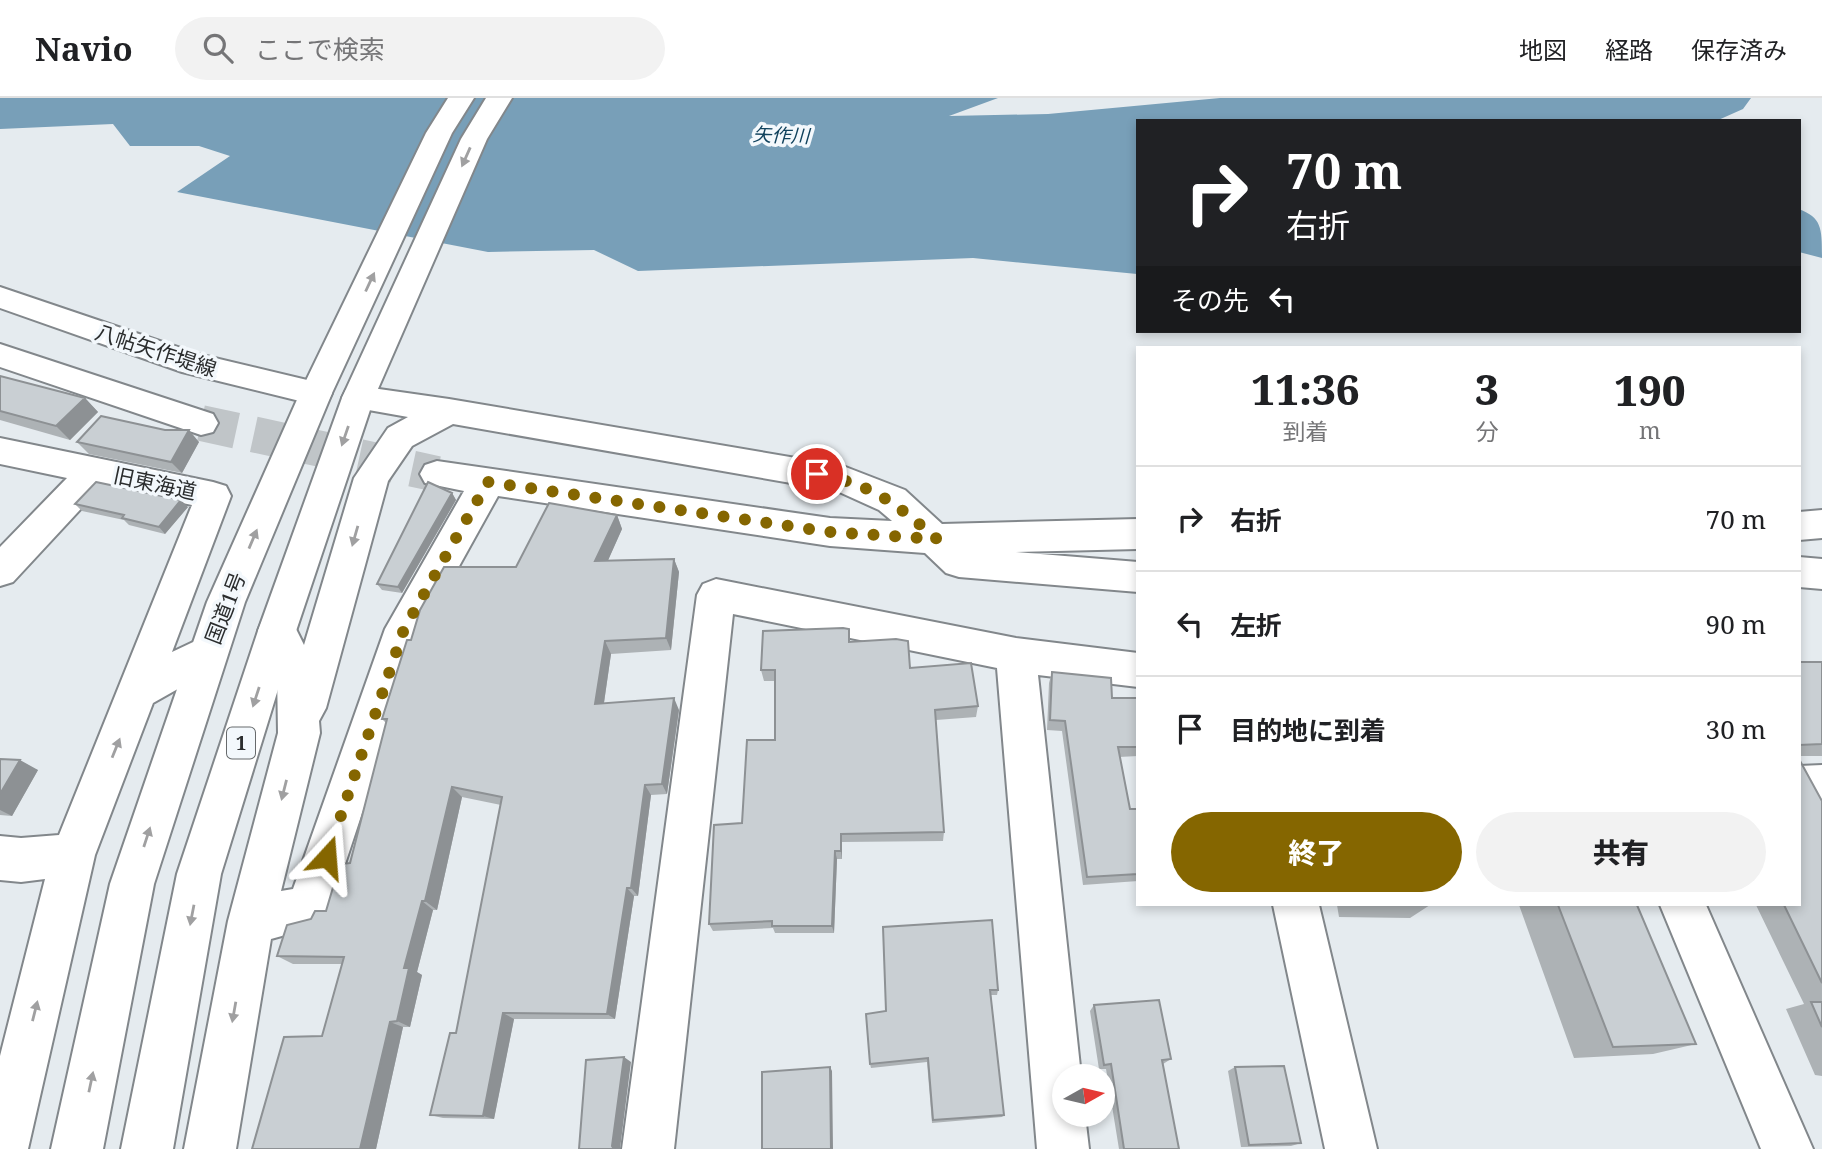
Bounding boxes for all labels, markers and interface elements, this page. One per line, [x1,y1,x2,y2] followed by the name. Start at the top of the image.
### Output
[175,17,665,80] search box
[35,26,133,71] text: Navio
[199,29,237,67] icon: search
[255,31,385,67] text: ここで検索
[1519,33,1567,66] text: 地図
[1605,33,1653,66] text: 経路
[1691,33,1787,66] text: 保存済み
[752,121,812,149] water label: 矢作川
[1286,137,1402,203] text: 70 m
[460,147,471,168] one-way arrow
[1171,147,1262,238] icon: right
[1286,203,1350,246] text: 右折
[364,272,375,292] one-way arrow
[1263,280,1301,318] icon: left
[1171,282,1249,318] text: その先
[92,317,220,383] street label: 八帖矢作堤線
[1251,360,1360,417] text: 11:36
[1475,360,1499,417] text: 3
[1614,361,1686,418] text: 190
[1639,414,1661,446] text: m
[1283,415,1329,447] text: 到着
[1475,415,1498,447] text: 分
[339,425,350,446] one-way arrow
[787,444,847,504] pin
[798,455,836,493] icon: arrive
[111,461,199,505] street label: 旧東海道
[1171,500,1209,538] icon: right
[1706,501,1766,537] text: 70 m
[1230,502,1282,538] text: 右折
[349,526,359,547] one-way arrow
[247,528,258,549] one-way arrow
[199,568,251,648] street label: 国道1号
[1171,605,1209,643] icon: left
[1706,606,1766,642] text: 90 m
[1230,607,1282,643] text: 左折
[250,687,260,708] one-way arrow
[1171,710,1209,748] icon: arrive
[1706,711,1766,747] text: 30 m
[1230,712,1386,748] text: 目的地に到着
[227,728,255,758] road number: 1
[111,737,122,758] one-way arrow
[278,779,289,801] one-way arrow
[1171,812,1462,892] button: 終了
[1476,812,1766,892] button: 共有
[290,820,364,894] position arrow
[143,826,153,847] one-way arrow
[186,904,197,926] one-way arrow
[30,1000,41,1022] one-way arrow
[229,1001,240,1023] one-way arrow
[1052,1064,1115,1127] north arrow
[1052,1064,1115,1127] map controls
[85,1071,96,1093] one-way arrow

